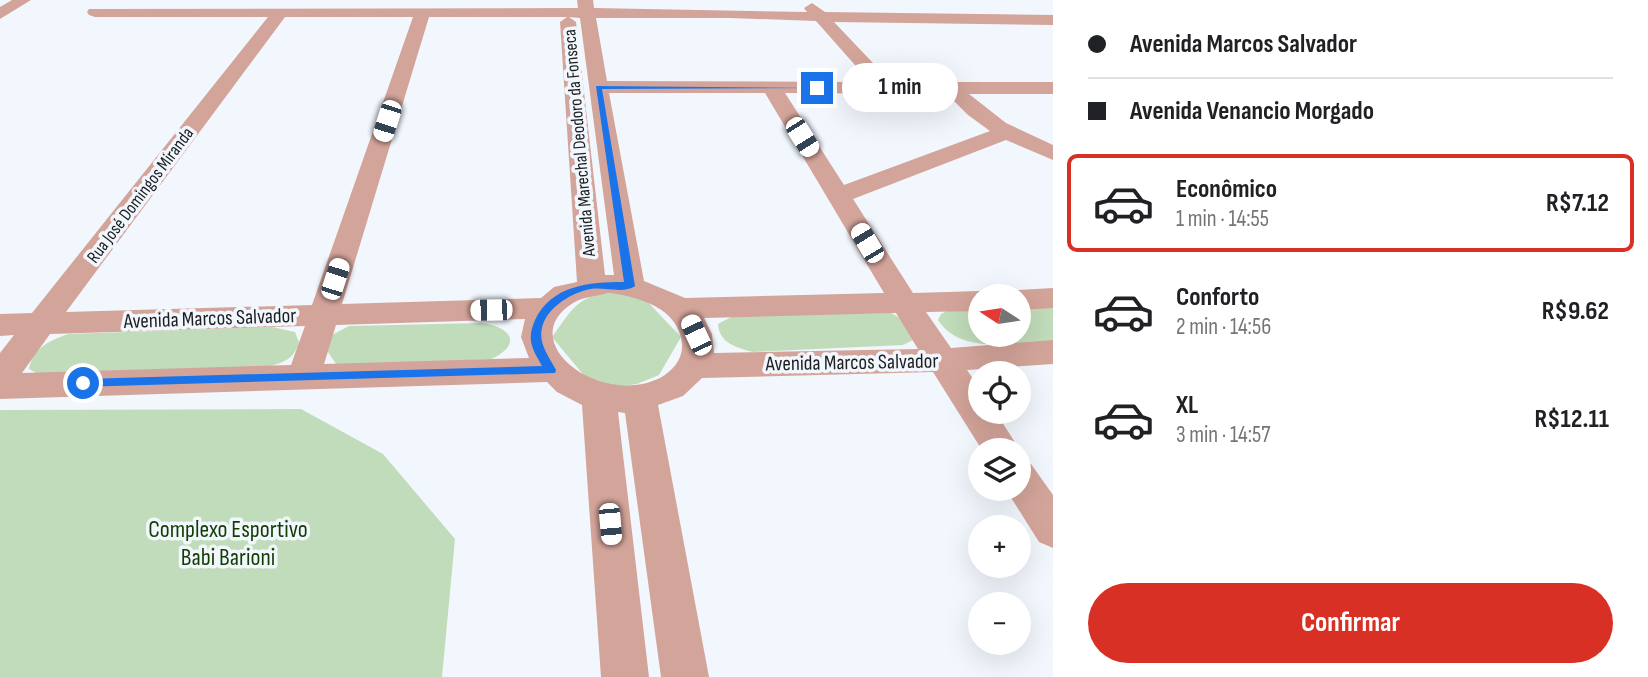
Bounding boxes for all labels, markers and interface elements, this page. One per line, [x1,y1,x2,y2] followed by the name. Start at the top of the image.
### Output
[559,28,600,258] street label: Avenida Marechal Deodoro da Fonseca
[1130,29,1357,60] text: Avenida Marcos Salvador
[842,64,957,112] callout: 1 min
[801,72,833,104] route end
[879,73,921,101] text: 1 min
[1130,96,1374,127] text: Avenida Venancio Morgado
[371,98,404,144] car
[782,114,823,160] car
[83,123,198,267] street label: Rua José Domingos Miranda
[1092,172,1155,235] icon: car
[1176,174,1277,205] text: Econômico
[1546,188,1609,219] text: R$7.12
[1176,205,1269,233] text: 1 min · 14:55
[848,220,887,266] car
[319,256,352,302] car
[1092,280,1155,343] icon: car
[1176,282,1259,313] text: Conforto
[968,284,1031,346] north arrow
[968,284,1031,655] map controls
[1542,296,1609,327] text: R$9.62
[470,299,513,321] car
[122,303,297,334] street label: Avenida Marcos Salvador
[678,312,715,358] car
[1176,313,1271,341] text: 2 min · 14:56
[764,348,939,377] street label: Avenida Marcos Salvador
[968,361,1031,424] button: locate
[67,367,99,399] route start
[1092,388,1155,451] icon: car
[1176,390,1198,421] text: XL
[1535,404,1609,435] text: R$12.11
[1176,421,1270,449] text: 3 min · 14:57
[968,438,1031,501] button: layers
[598,502,623,546] car
[148,515,308,572] park label: Complexo Esportivo Babi Barioni
[968,515,1031,578] button: +
[1088,583,1613,663] button: Confirmar
[968,592,1031,655] button: −

